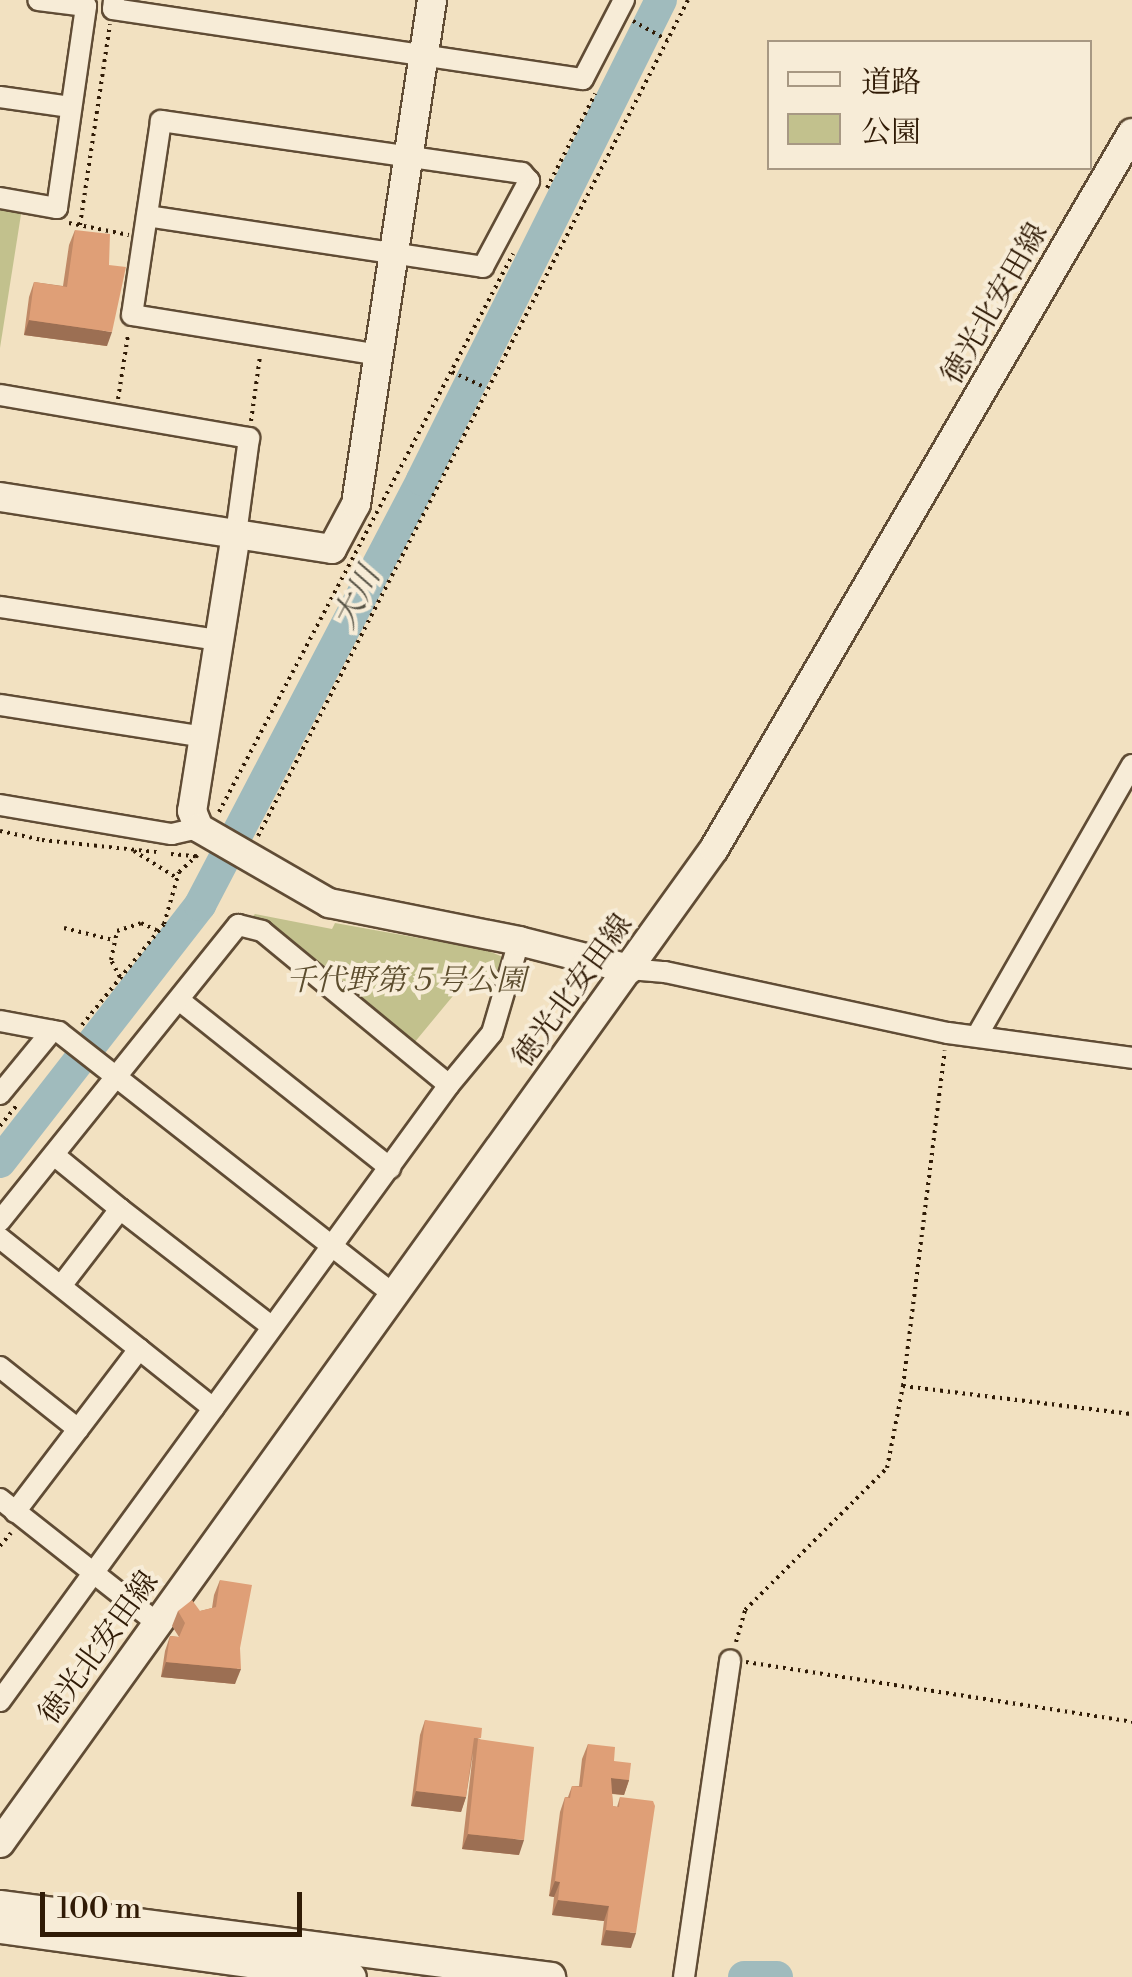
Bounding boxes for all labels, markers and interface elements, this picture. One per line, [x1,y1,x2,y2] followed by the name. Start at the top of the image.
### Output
[767,40,1092,170] legend
[861,64,921,102] text: 道路
[861,114,921,152] text: 公園
[934,217,1056,391] street label: 徳光北安田線
[325,561,389,635] water label: 大川
[506,908,640,1074] street label: 徳光北安田線
[286,963,526,999] park label: 千代野第５号公園
[32,1565,166,1731] street label: 徳光北安田線
[45,1872,308,1934] scale bar
[57,1890,141,1928] text: 100 m

